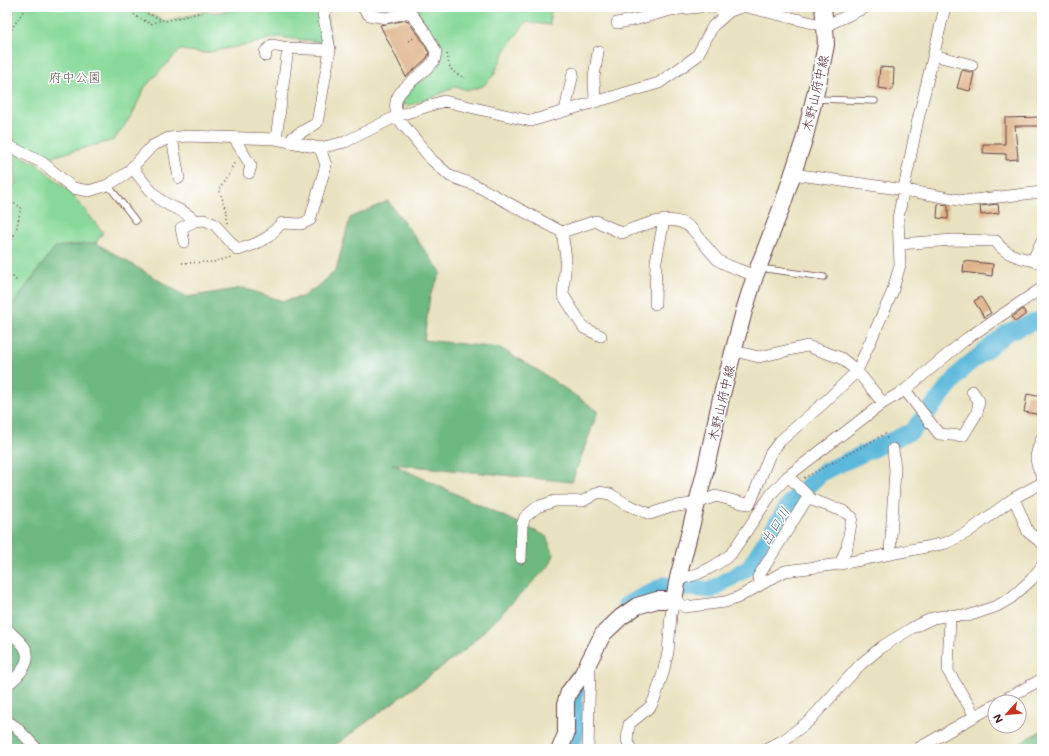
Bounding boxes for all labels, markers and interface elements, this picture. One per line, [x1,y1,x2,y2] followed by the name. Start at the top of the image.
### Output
[797,52,832,133] street label: 木野山府中線
[49,68,101,85] park label: 府中公園
[703,362,738,443] street label: 木野山府中線
[755,503,794,549] water label: 出口川
[987,694,1027,734] north arrow
[989,712,1006,726] text: N

